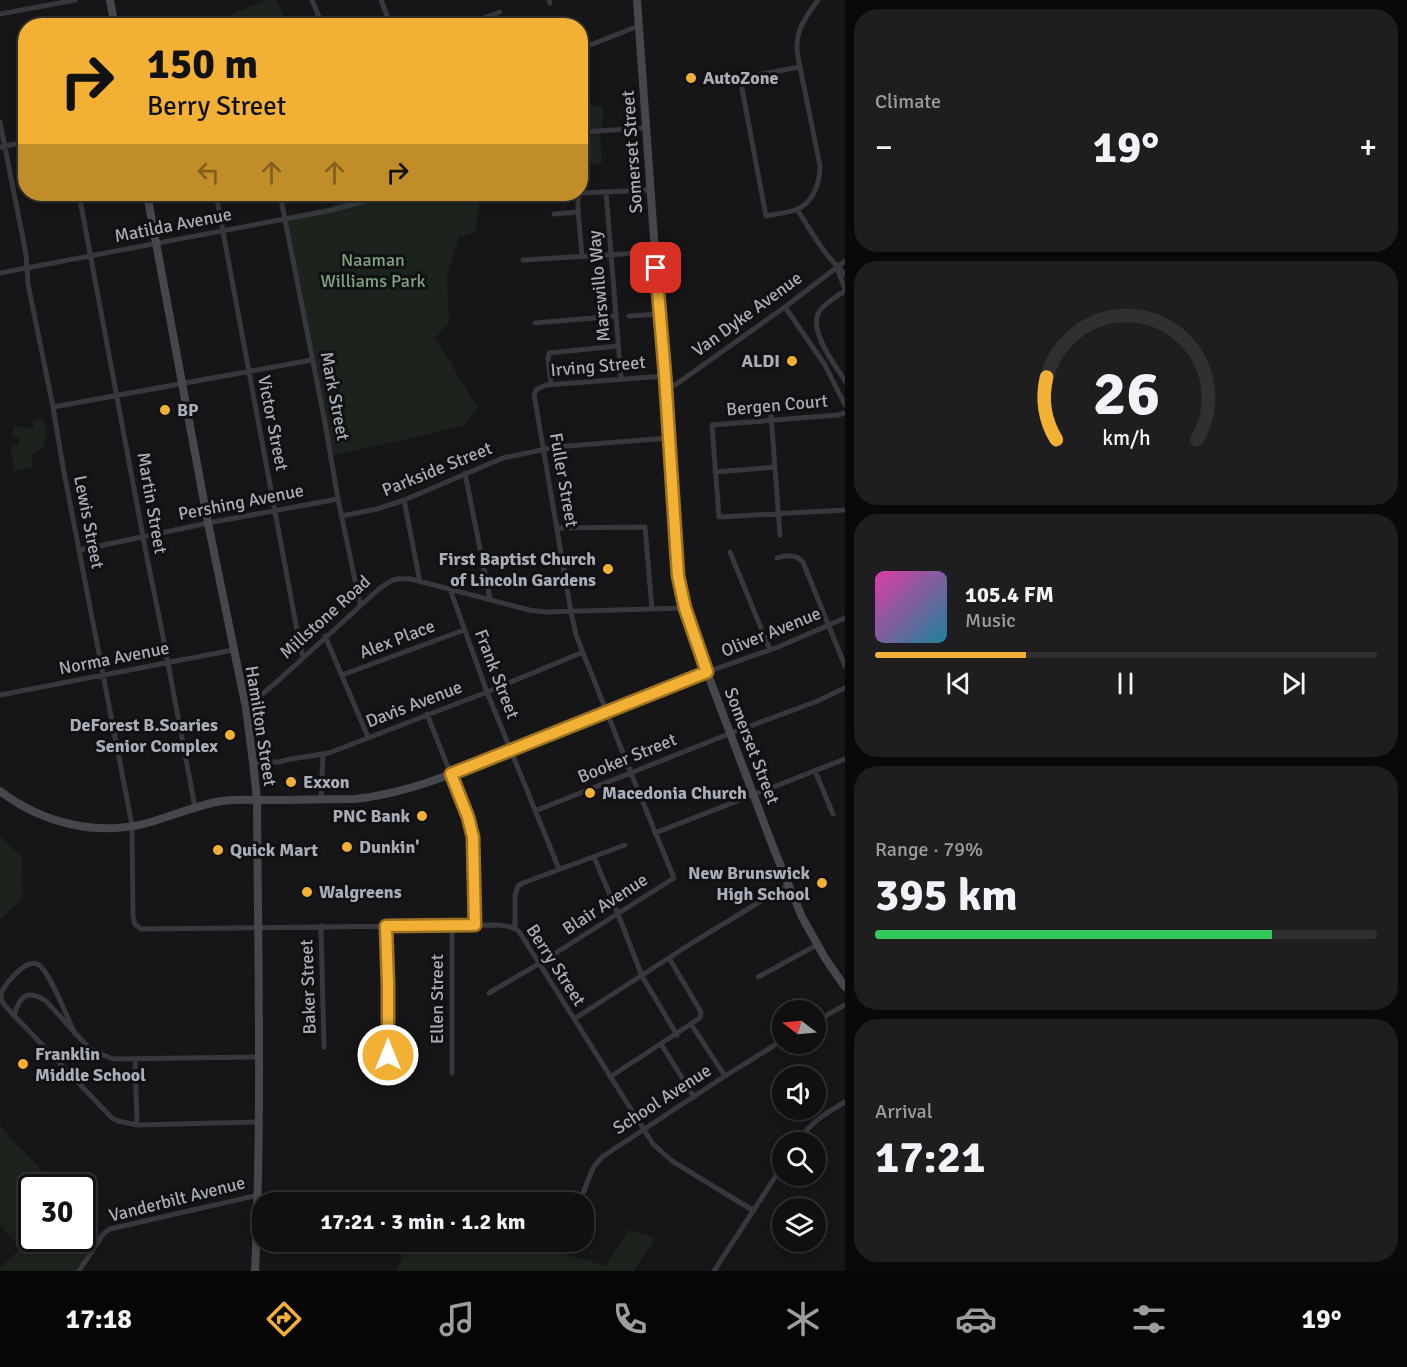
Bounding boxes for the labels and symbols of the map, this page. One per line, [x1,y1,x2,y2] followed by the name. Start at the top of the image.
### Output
[703,67,779,89] place label: AutoZone
[684,71,698,85] marker: AutoZone
[617,90,647,214] street label: Somerset Street
[113,203,233,247] street label: Matilda Avenue
[583,229,615,343] street label: Marswillo Way
[630,242,681,293] pin
[320,249,426,292] park label: Naaman Williams Park
[688,267,806,361] street label: Van Dyke Avenue
[316,350,354,442] street label: Mark Street
[741,350,780,372] place label: ALDI
[549,351,647,381] street label: Irving Street
[785,354,799,368] marker: ALDI
[253,373,293,473] street label: Victor Street
[725,390,829,420] street label: Bergen Court
[177,399,199,421] place label: BP
[158,403,172,417] marker: BP
[545,431,583,529] street label: Fuller Street
[379,437,495,501] street label: Parkside Street
[132,451,172,555] street label: Martin Street
[69,473,109,571] street label: Lewis Street
[176,479,306,525] street label: Pershing Avenue
[439,548,596,591] place label: First Baptist Church of Lincoln Gardens
[601,562,615,576] marker: First Baptist Church of Lincoln Gardens
[275,571,375,663] street label: Millstone Road
[718,602,824,662] street label: Oliver Avenue
[356,615,438,663] street label: Alex Place
[470,626,524,722] street label: Frank Street
[57,637,171,679] street label: Norma Avenue
[241,664,281,788] street label: Hamilton Street
[363,676,465,732] street label: Davis Avenue
[720,684,784,808] street label: Somerset Street
[69,714,218,757] place label: DeForest B.Soaries Senior Complex
[223,728,237,742] marker: DeForest B.Soaries Senior Complex
[574,728,680,788] street label: Booker Street
[303,771,350,793] place label: Exxon
[284,775,298,789] marker: Exxon
[602,782,747,804] place label: Macedonia Church
[583,786,597,800] marker: Macedonia Church
[332,805,411,827] place label: PNC Bank
[415,809,429,823] marker: PNC Bank
[359,836,419,858] place label: Dunkin'
[230,839,318,861] place label: Quick Mart
[340,840,354,854] marker: Dunkin'
[211,843,225,857] marker: Quick Mart
[688,862,811,905] place label: New Brunswick High School
[558,868,652,940] street label: Blair Avenue
[815,876,829,890] marker: New Brunswick High School
[319,881,402,903] place label: Walgreens
[300,885,314,899] marker: Walgreens
[521,920,591,1010] street label: Berry Street
[295,939,321,1035] street label: Baker Street
[426,954,448,1044] street label: Ellen Street
[772,1000,826,1054] north arrow
[356,1023,420,1087] position arrow
[35,1043,146,1086] place label: Franklin Middle School
[16,1057,30,1071] marker: Franklin Middle School
[609,1059,715,1139] street label: School Avenue
[107,1171,247,1227] street label: Vanderbilt Avenue
[18,1174,96,1252] speed limit sign: 30

